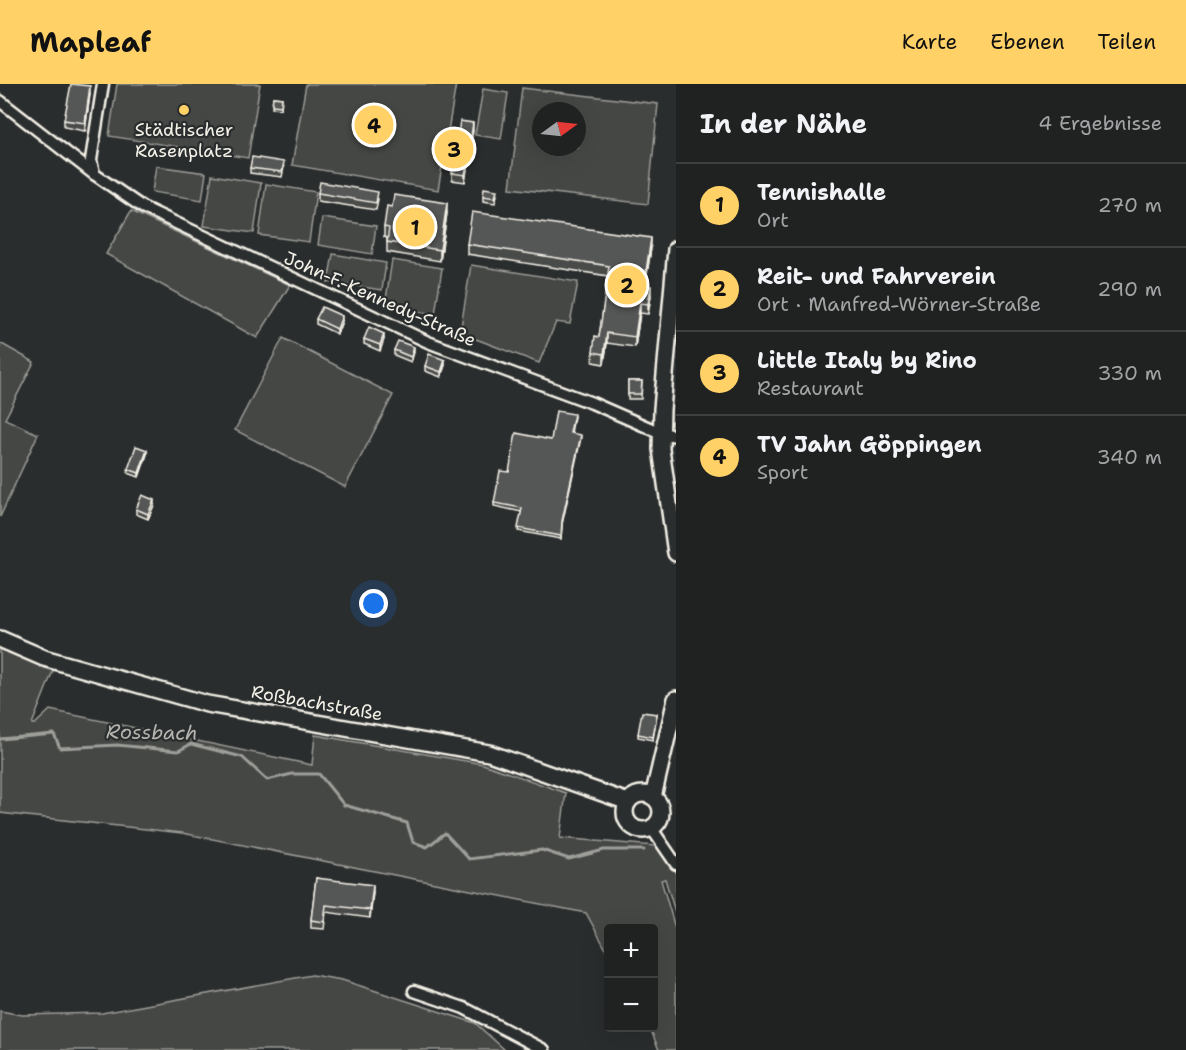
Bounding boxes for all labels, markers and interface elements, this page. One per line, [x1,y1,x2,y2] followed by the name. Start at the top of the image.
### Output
[30,23,151,61] text: Mapleaf
[902,28,957,56] text: Karte
[990,28,1065,56] text: Ebenen
[1098,28,1156,56] text: Teilen
[354,102,394,147] pin: 4
[532,102,586,156] north arrow
[177,103,191,117] marker: Städtischer Rasenplatz
[700,106,867,141] text: In der Nähe
[1038,110,1162,136] text: 4 Ergebnisse
[135,118,233,163] place label: Städtischer Rasenplatz
[434,126,474,172] pin: 3
[757,178,886,207] text: Tennishalle
[715,192,724,218] text: 1
[1098,192,1162,218] text: 270 m
[396,204,434,250] pin: 1
[757,207,789,233] text: Ort
[280,246,480,352] street label: John-F.-Kennedy-Straße
[608,262,646,308] pin: 2
[757,262,996,291] text: Reit- und Fahrverein
[713,276,727,302] text: 2
[1097,276,1162,302] text: 290 m
[757,291,1041,317] text: Ort · Manfred-Wörner-Straße
[757,346,977,375] text: Little Italy by Rino
[713,360,727,386] text: 3
[1098,360,1162,386] text: 330 m
[757,375,864,401] text: Restaurant
[757,430,982,459] text: TV Jahn Göppingen
[713,444,727,470] text: 4
[1097,444,1162,470] text: 340 m
[757,459,808,485] text: Sport
[359,589,388,618] your location
[249,680,385,726] street label: Roßbachstraße
[106,718,198,746] water label: Rossbach
[604,924,658,1032] map controls
[604,924,658,978] button: +
[604,978,658,1032] button: −

